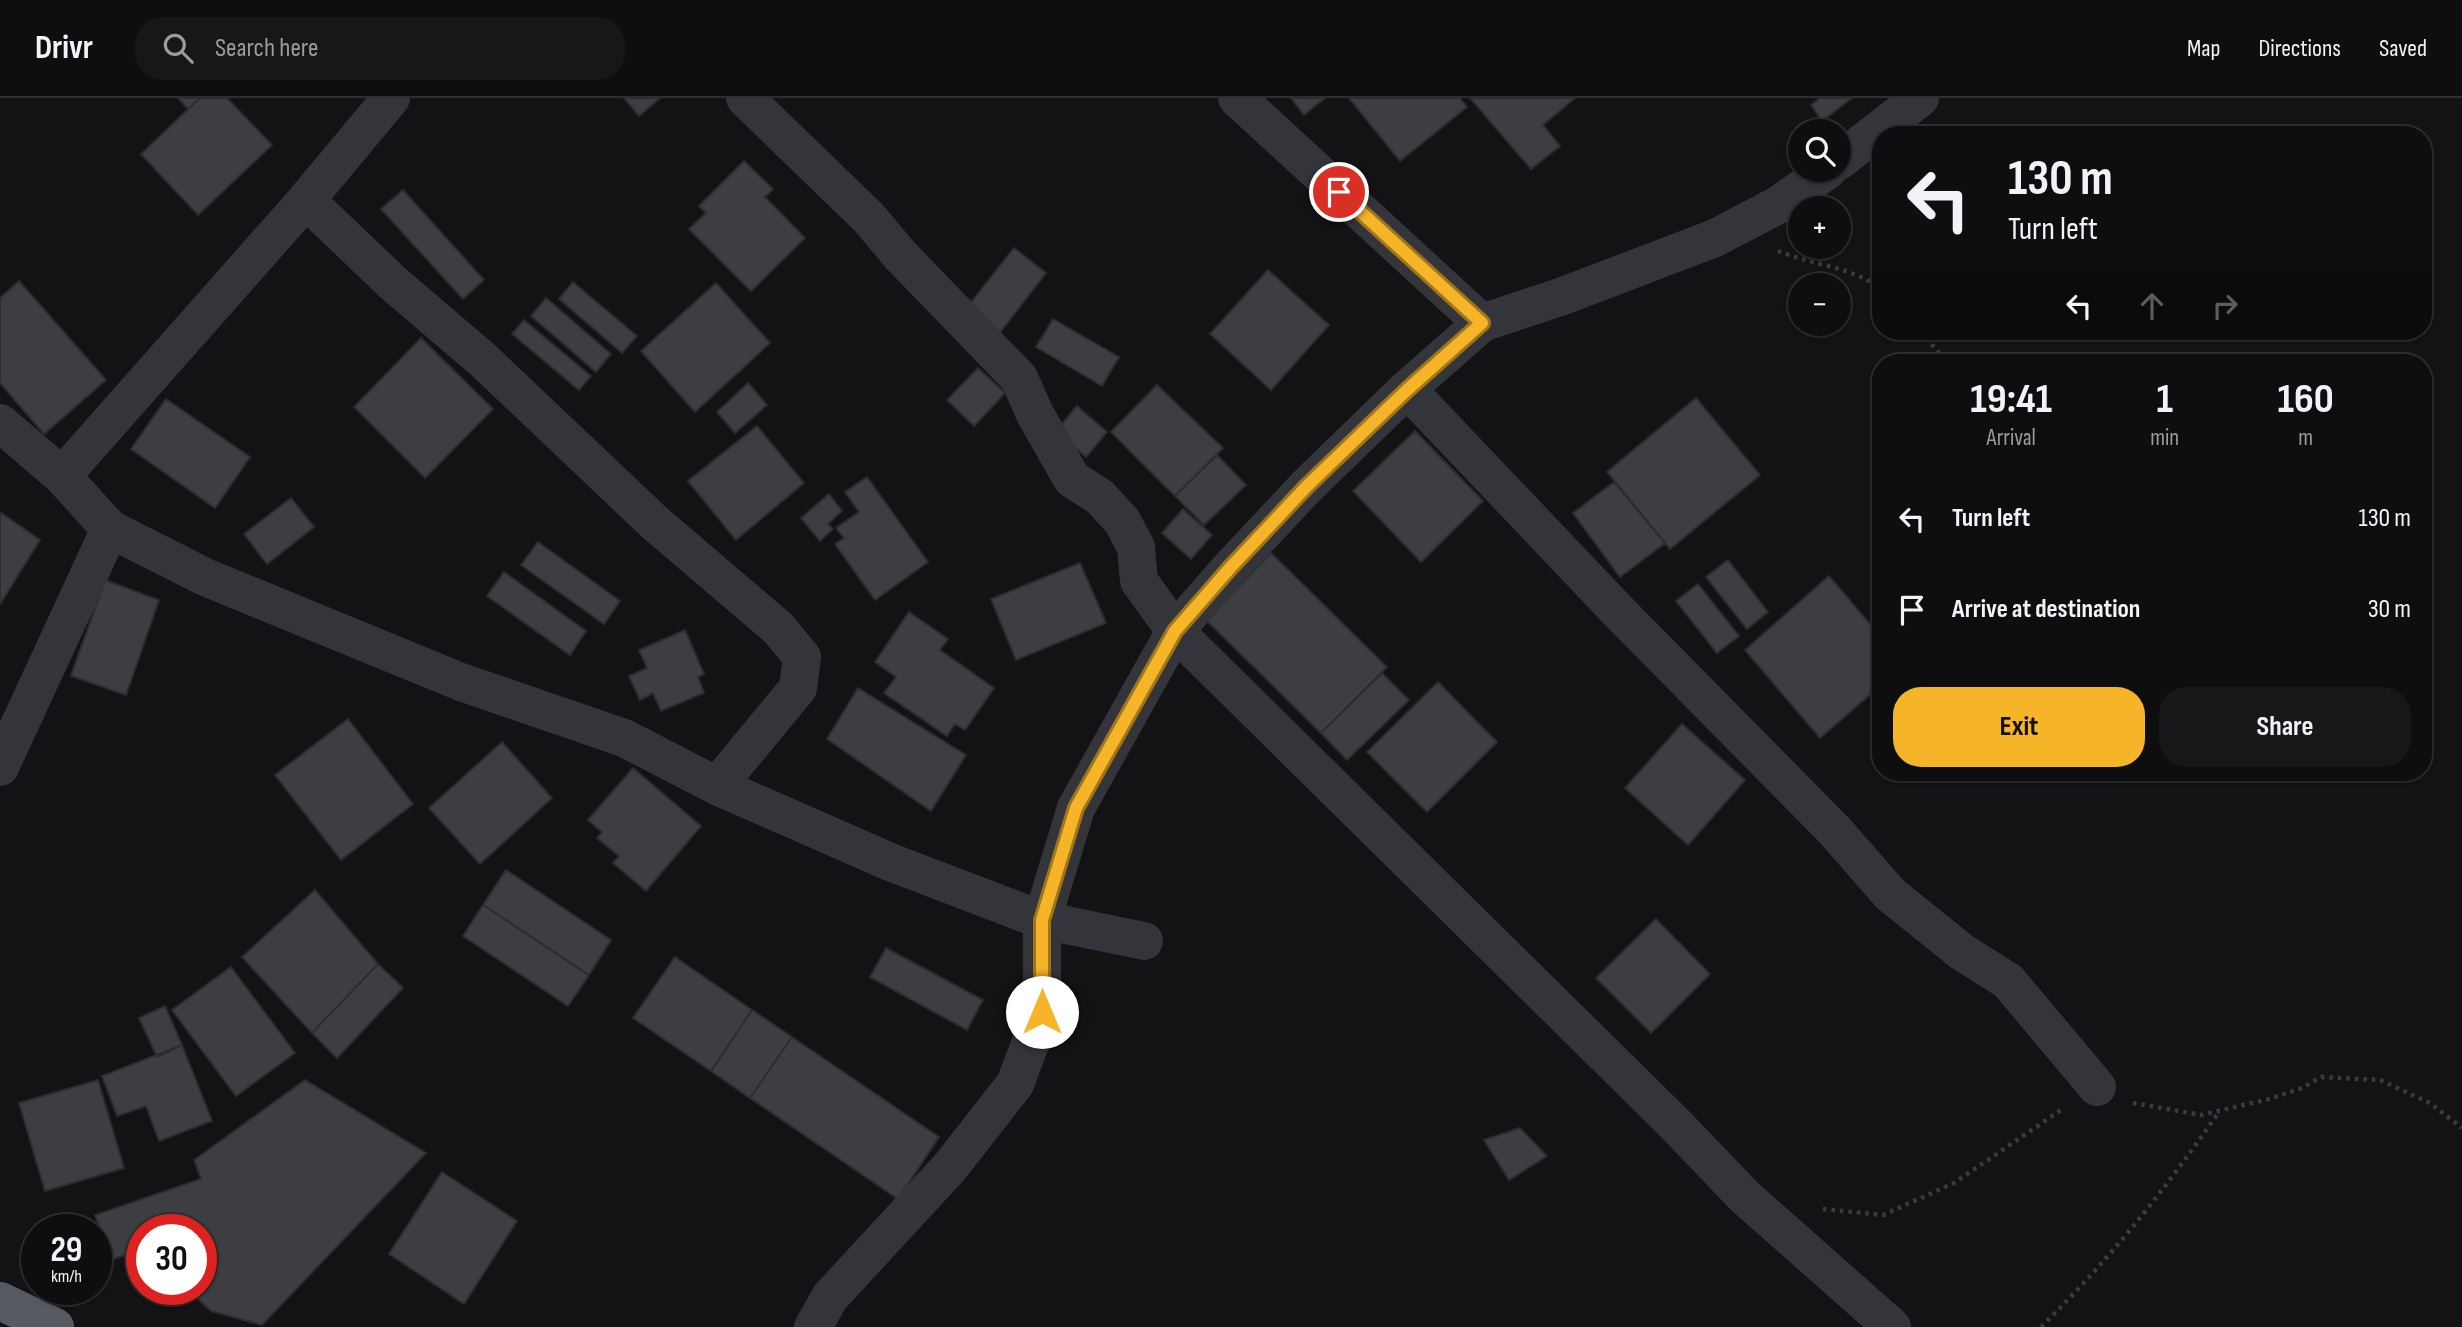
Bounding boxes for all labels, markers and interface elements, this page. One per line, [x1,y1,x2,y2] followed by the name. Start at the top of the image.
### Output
[135,17,625,80] search box
[35,28,93,68] text: Drivr
[159,29,197,67] icon: search
[215,33,318,64] text: Search here
[2187,34,2220,63] text: Map
[2258,34,2341,63] text: Directions
[2379,34,2427,63] text: Saved
[1788,119,1851,336] map controls
[1788,119,1851,182] button: search
[2008,150,2113,209] text: 130 m
[1893,154,1984,245] icon: left
[1309,162,1369,222] pin
[1320,173,1358,211] icon: arrive
[1788,196,1851,259] button: +
[2008,210,2098,249] text: Turn left
[1788,273,1851,336] button: −
[2060,287,2098,325] icon: left
[2133,287,2171,325] icon: ahead
[2206,287,2244,325] icon: right
[1970,374,2052,425] text: 19:41
[2157,374,2173,425] text: 1
[2277,374,2334,425] text: 160
[1986,424,2036,452] text: Arrival
[2150,424,2179,452] text: min
[2298,424,2313,452] text: m
[1893,500,1931,538] icon: left
[1952,503,2030,534] text: Turn left
[2359,503,2411,534] text: 130 m
[1893,591,1931,629] icon: arrive
[1952,594,2140,625] text: Arrive at destination
[2368,594,2411,625] text: 30 m
[1893,687,2145,767] button: Exit
[2159,687,2411,767] button: Share
[1005,975,1079,1049] position arrow
[126,1214,217,1305] speed limit sign: 30
[51,1229,82,1272] text: 29
[51,1266,82,1287] text: km/h

